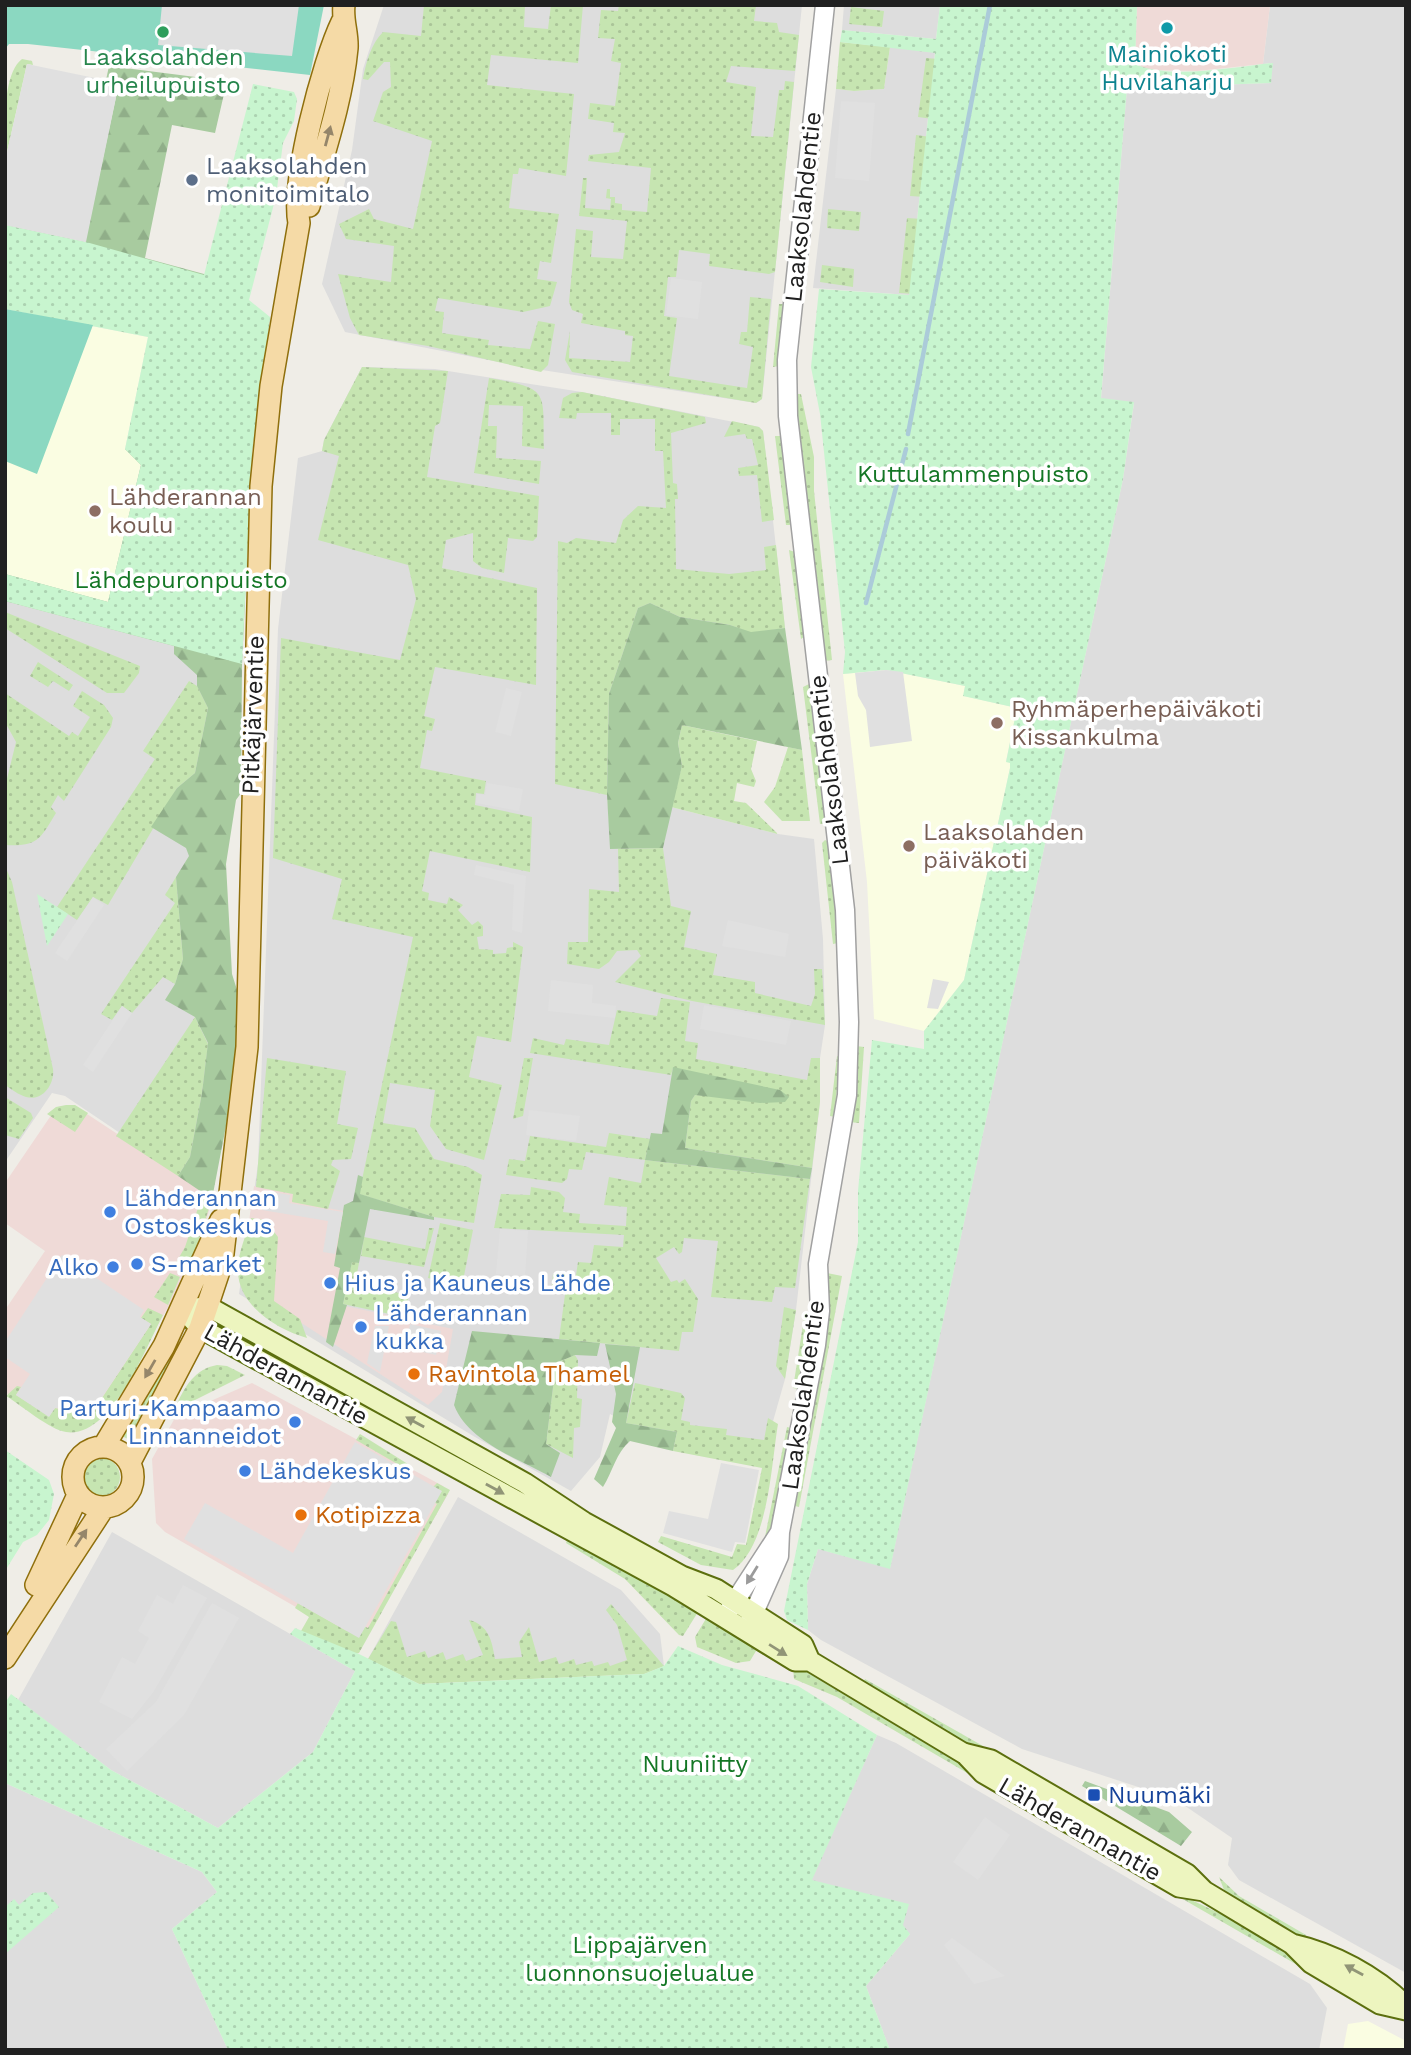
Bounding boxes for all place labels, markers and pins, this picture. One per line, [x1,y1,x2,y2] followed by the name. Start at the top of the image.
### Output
[1159,20,1175,36] marker: Mainiokoti Huvilaharju
[155,24,171,40] marker: Laaksolahden urheilupuisto
[1101,40,1233,96] place label: Mainiokoti Huvilaharju
[82,43,244,99] place label: Laaksolahden urheilupuisto
[206,152,370,208] place label: Laaksolahden monitoimitalo
[184,172,200,188] marker: Laaksolahden monitoimitalo
[109,483,262,539] place label: Lähderannan koulu
[87,503,103,519] marker: Lähderannan koulu
[1011,695,1262,751] place label: Ryhmäperhepäiväkoti Kissankulma
[989,715,1005,731] marker: Ryhmäperhepäiväkoti Kissankulma
[923,818,1084,874] place label: Laaksolahden päiväkoti
[901,838,917,854] marker: Laaksolahden päiväkoti
[124,1184,277,1240] place label: Lähderannan Ostoskeskus
[102,1204,118,1220] marker: Lähderannan Ostoskeskus
[151,1250,262,1278] place label: S-market
[48,1253,99,1281] place label: Alko
[129,1256,145,1272] marker: S-market
[105,1259,121,1275] marker: Alko
[344,1269,611,1297] place label: Hius ja Kauneus Lähde
[322,1275,338,1291] marker: Hius ja Kauneus Lähde
[375,1299,528,1355] place label: Lähderannan kukka
[353,1319,369,1335] marker: Lähderannan kukka
[428,1360,630,1388] place label: Ravintola Thamel
[406,1366,422,1382] marker: Ravintola Thamel
[59,1394,281,1450] place label: Parturi-Kampaamo Linnanneidot
[287,1414,303,1430] marker: Parturi-Kampaamo Linnanneidot
[259,1457,411,1485] place label: Lähdekeskus
[237,1463,253,1479] marker: Lähdekeskus
[315,1501,421,1529] place label: Kotipizza
[293,1507,309,1523] marker: Kotipizza
[1108,1781,1212,1809] place label: Nuumäki
[1086,1787,1102,1803] marker: Nuumäki

